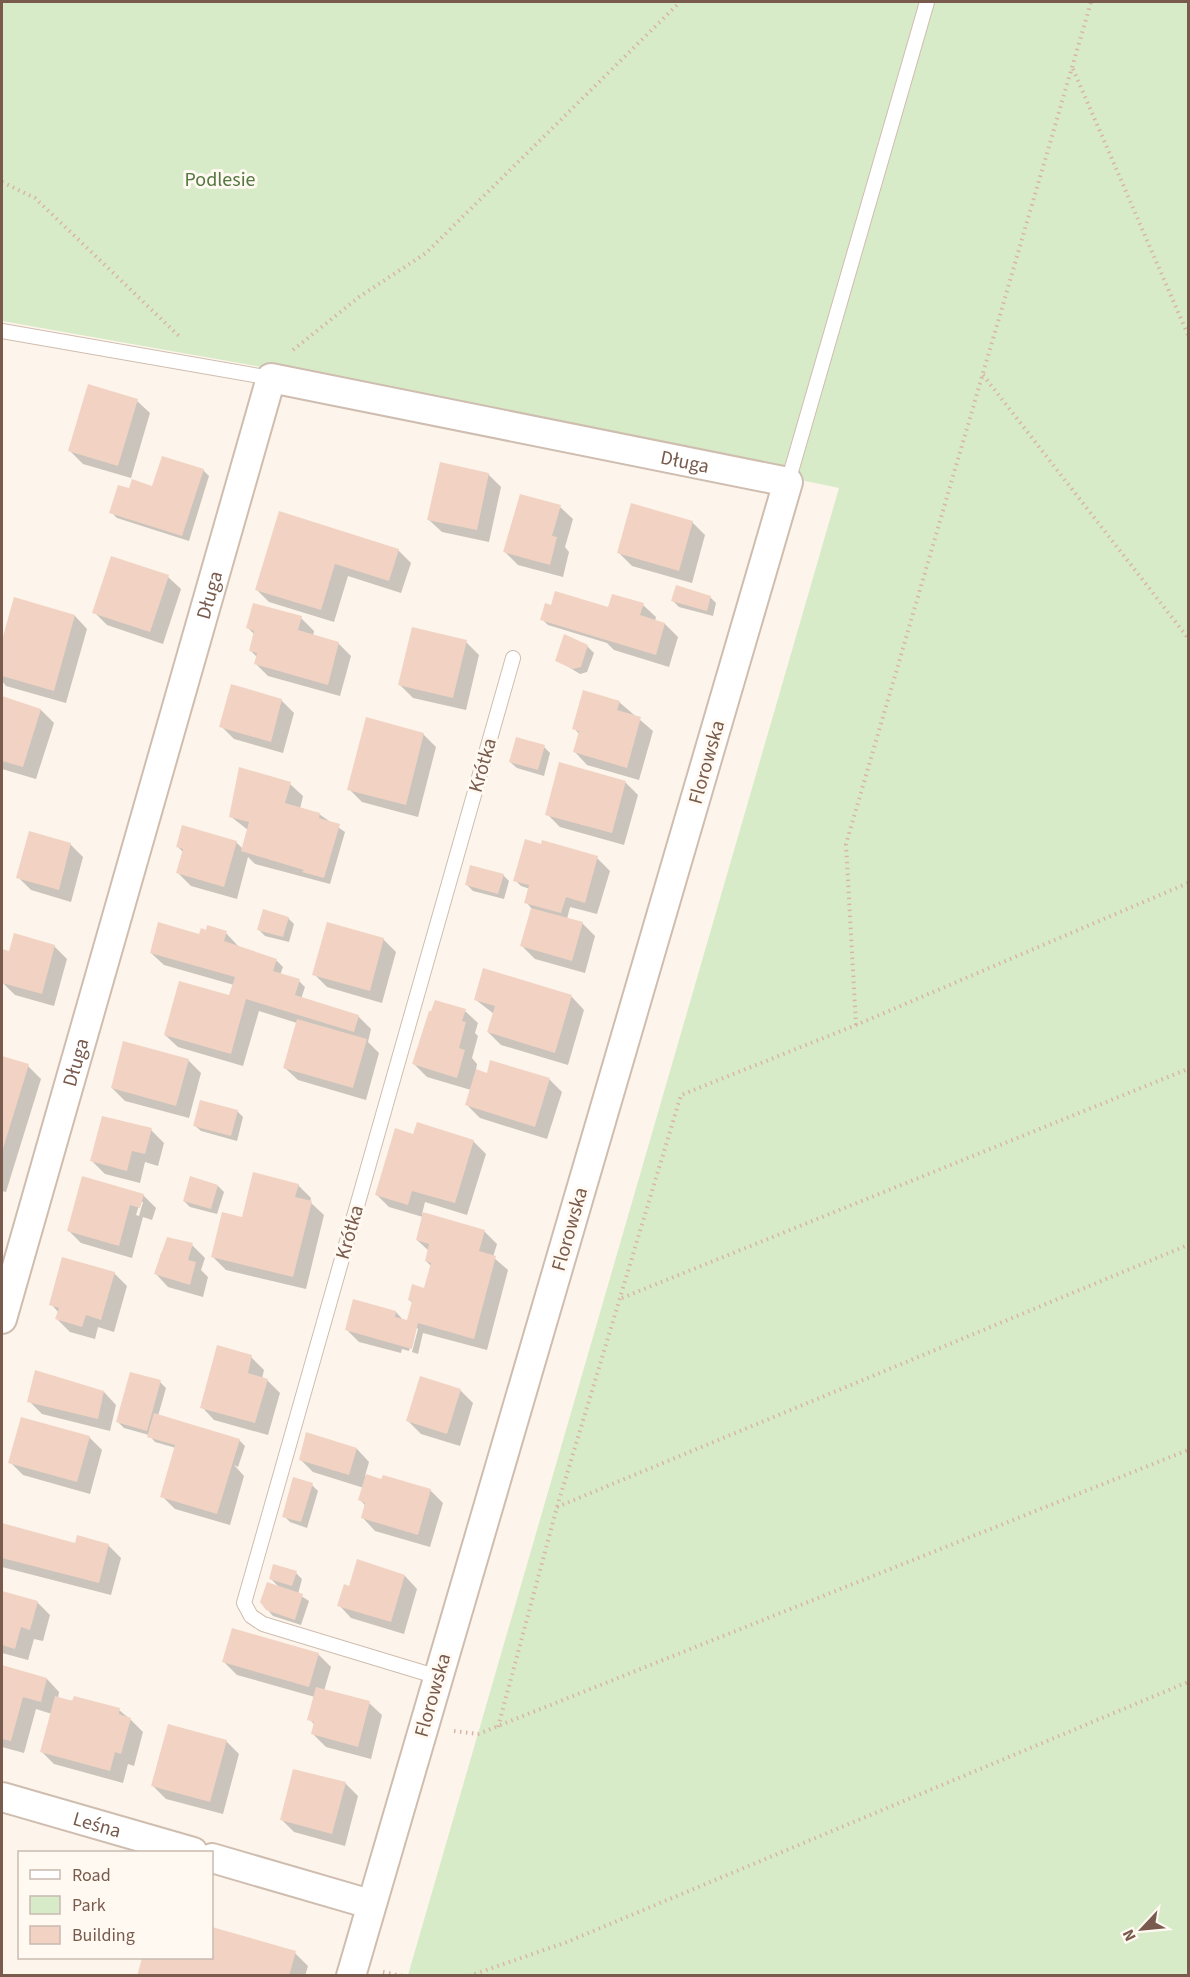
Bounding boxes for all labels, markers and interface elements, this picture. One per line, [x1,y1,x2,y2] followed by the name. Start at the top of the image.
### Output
[184,166,256,194] park label: Podlesie
[658,444,712,481] street label: Długa
[190,568,230,623] street label: Długa
[682,717,732,807] street label: Florowska
[462,735,504,796] street label: Krótka
[56,1035,97,1090] street label: Długa
[545,1184,595,1274] street label: Florowska
[329,1202,371,1263] street label: Krótka
[408,1650,458,1740] street label: Florowska
[70,1805,124,1846] street label: Leśna
[18,1851,213,1959] legend
[72,1863,111,1888] text: Road
[72,1893,106,1918] text: Park
[1112,1899,1172,1959] north arrow
[72,1923,135,1948] text: Building
[1117,1926,1142,1945] text: N

